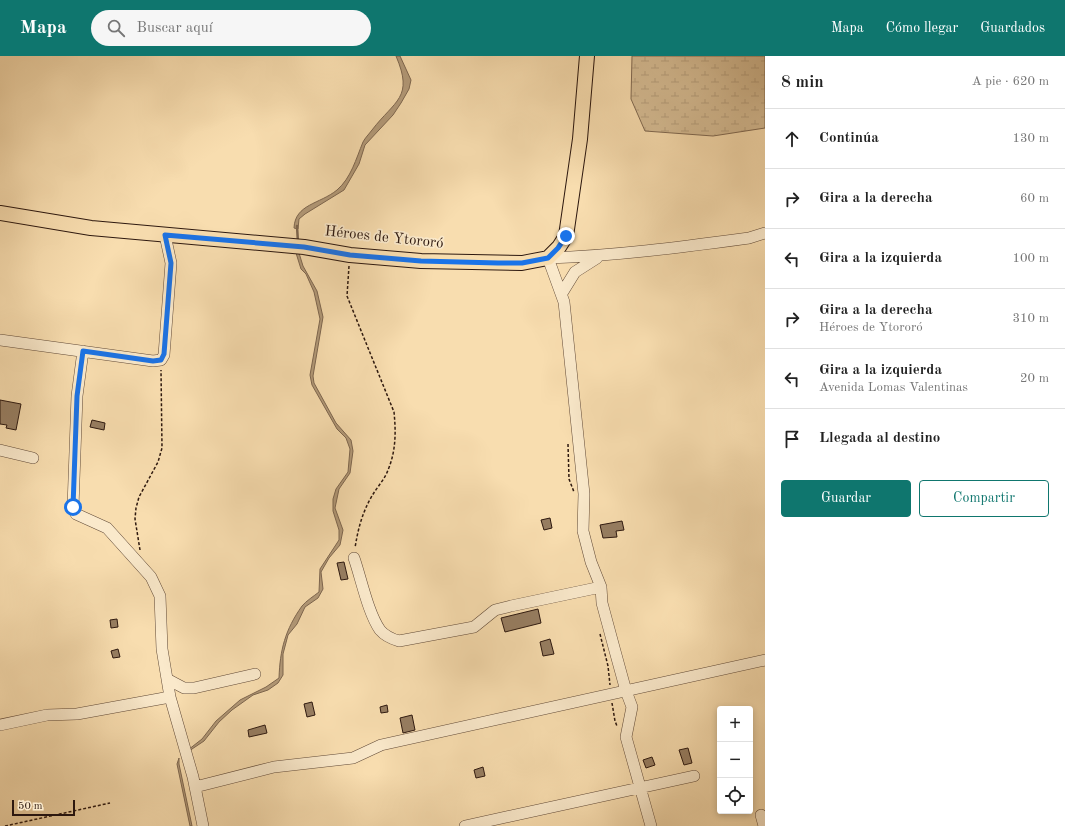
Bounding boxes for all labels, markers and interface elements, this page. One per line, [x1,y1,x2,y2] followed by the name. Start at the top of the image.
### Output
[91,10,371,46] search box
[105,17,127,39] icon: search
[20,19,67,38] text: Mapa
[137,21,213,36] text: Buscar aquí
[831,21,864,35] text: Mapa
[886,21,958,35] text: Cómo llegar
[980,21,1045,35] text: Guardados
[781,74,824,91] text: 8 min
[972,75,1049,88] text: A pie · 620 m
[781,128,803,150] icon: ahead
[819,131,879,146] text: Continúa
[1012,132,1049,145] text: 130 m
[781,188,803,210] icon: right
[819,191,933,206] text: Gira a la derecha
[1020,192,1049,205] text: 60 m
[324,224,444,252] street label: Héroes de Ytororó
[557,227,575,245] route end
[781,248,803,270] icon: left
[819,251,942,266] text: Gira a la izquierda
[1012,252,1049,265] text: 100 m
[819,303,933,318] text: Gira a la derecha
[781,308,803,330] icon: right
[1012,312,1049,325] text: 310 m
[819,321,923,334] text: Héroes de Ytororó
[819,363,942,378] text: Gira a la izquierda
[781,368,803,390] icon: left
[1020,372,1049,385] text: 20 m
[819,381,968,394] text: Avenida Lomas Valentinas
[781,428,803,450] icon: arrive
[819,431,940,446] text: Llegada al destino
[781,480,911,517] button: Guardar
[919,480,1049,517] button: Compartir
[64,498,82,516] route start
[717,706,753,814] map controls
[717,706,753,742] button: +
[717,742,753,778] button: −
[717,778,753,814] button: locate
[12,798,75,817] scale bar
[18,801,43,812] text: 50 m

